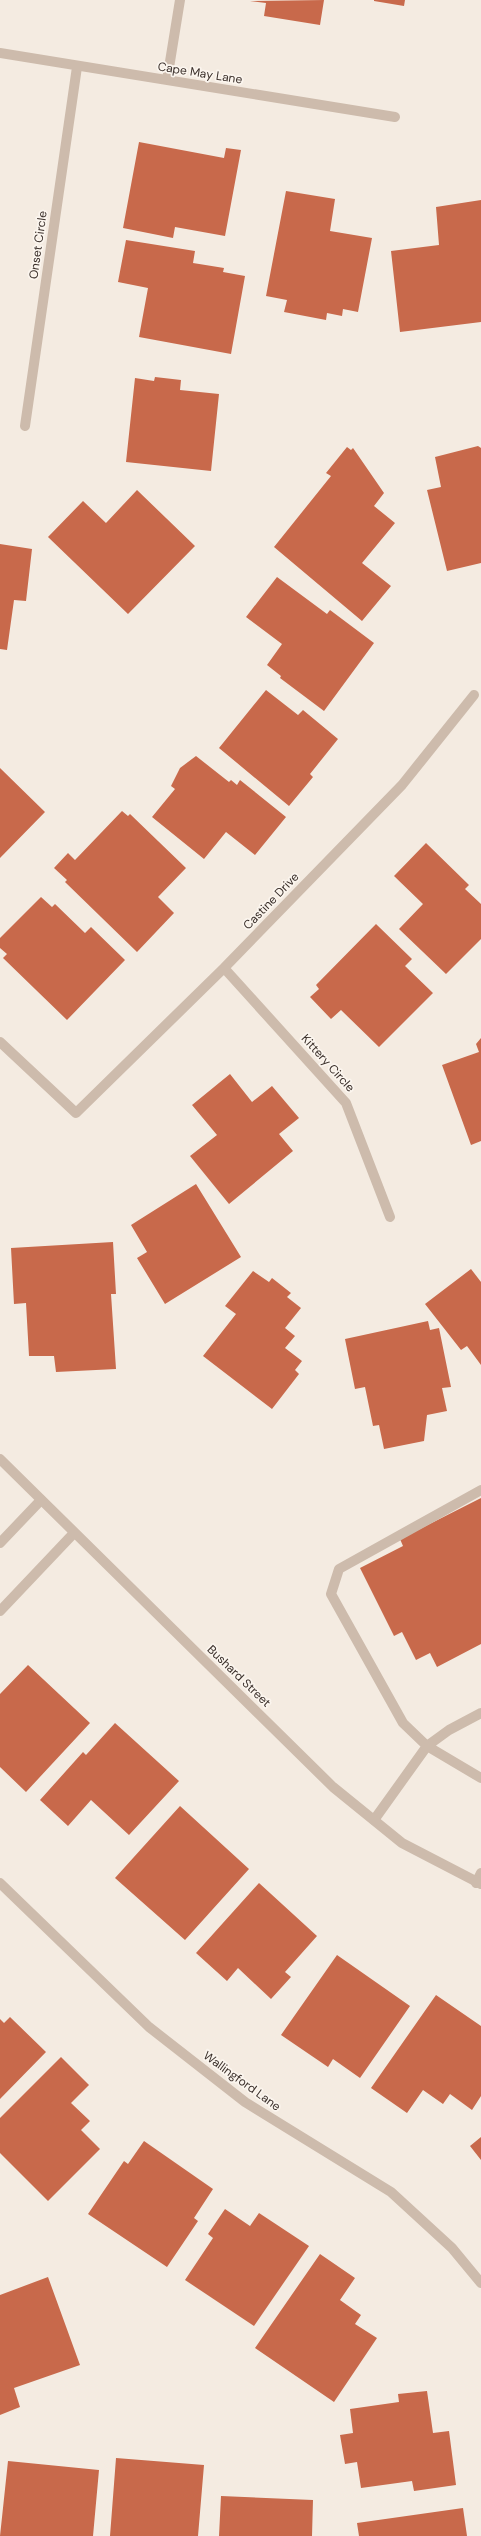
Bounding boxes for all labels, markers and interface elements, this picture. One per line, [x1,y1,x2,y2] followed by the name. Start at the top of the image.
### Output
[157,58,244,88] street label: Cape May Lane
[25,210,51,280] street label: Onset Circle
[240,869,303,933] street label: Castine Drive
[298,1031,358,1095] street label: Kittery Circle
[204,1642,274,1711] street label: Bushard Street
[200,2048,284,2115] street label: Wallingford Lane

